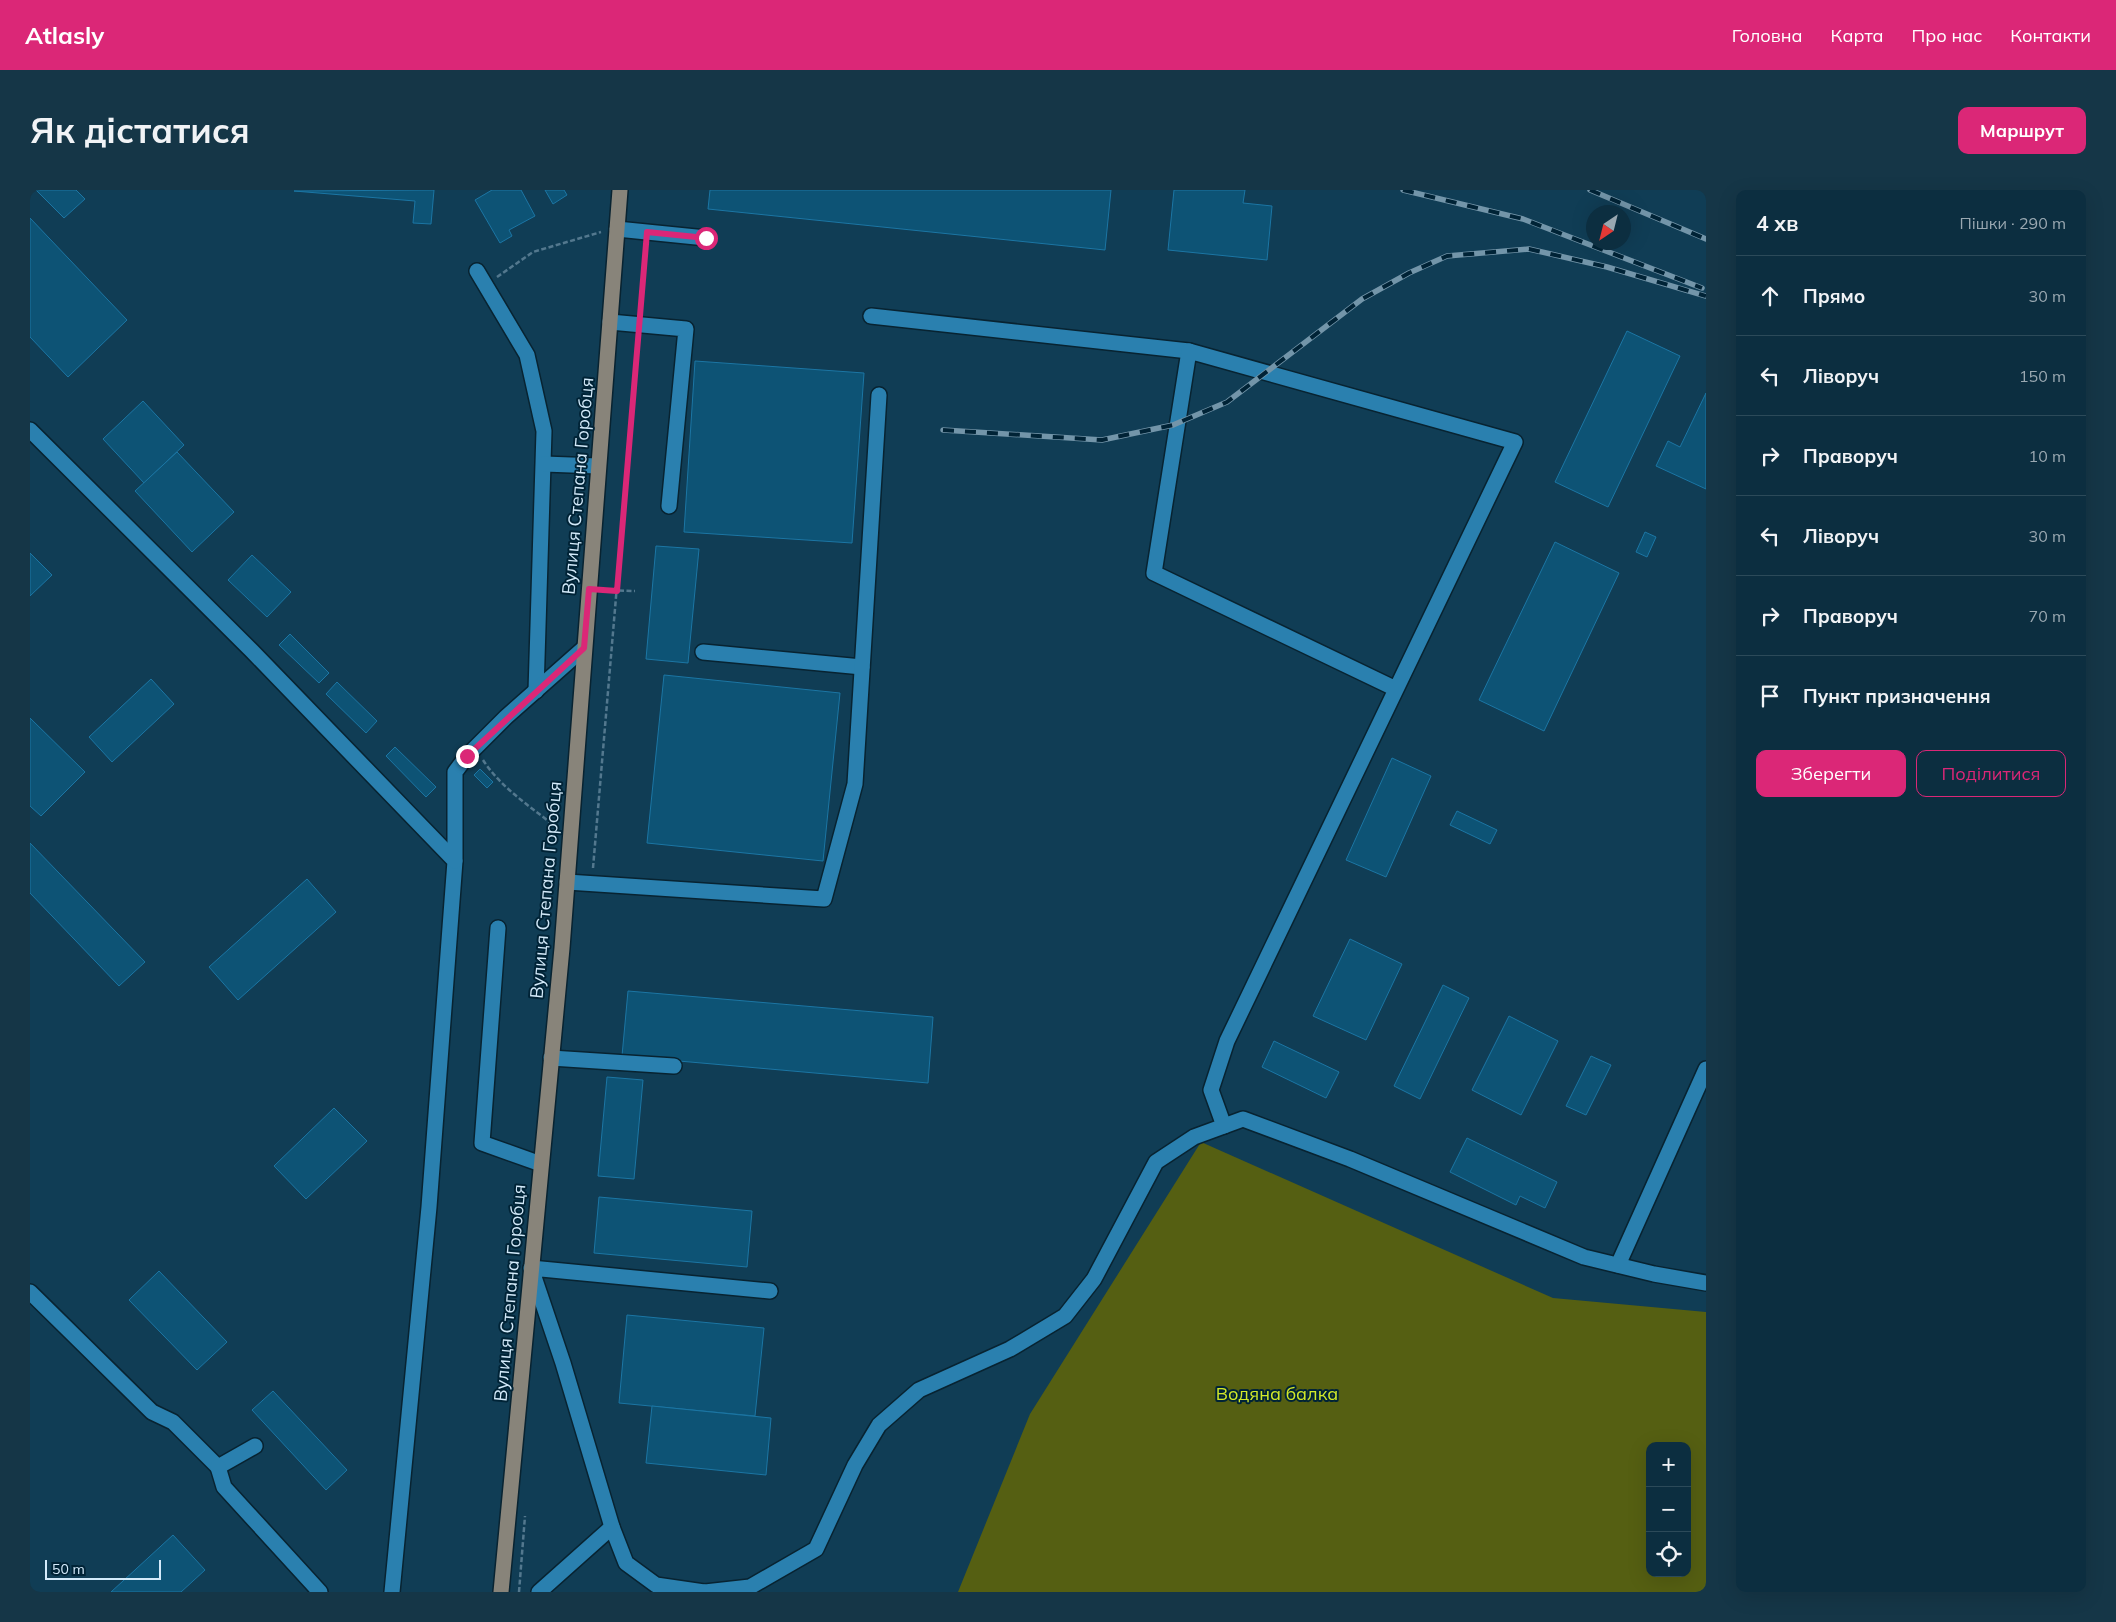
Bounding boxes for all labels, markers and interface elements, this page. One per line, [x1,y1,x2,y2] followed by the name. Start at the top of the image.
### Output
[25,20,104,50] text: Atlasly
[1732,24,1803,47] text: Головна
[1831,24,1884,47] text: Карта
[1912,24,1982,47] text: Про нас
[2010,24,2091,47] text: Контакти
[1958,107,2086,154] button: Маршрут
[30,108,250,152] text: Як дістатися
[1586,205,1631,250] north arrow
[1756,210,1798,236] text: 4 хв
[1960,213,2066,233] text: Пішки · 290 m
[695,227,718,250] route start
[1756,282,1784,310] icon: ahead
[1803,284,1865,308] text: Прямо
[2029,286,2066,306] text: 30 m
[1756,362,1784,390] icon: left
[1803,364,1879,388] text: Ліворуч
[2019,366,2066,386] text: 150 m
[557,376,598,596] street label: Вулиця Степана Горобця
[1756,442,1784,470] icon: right
[1803,444,1898,468] text: Праворуч
[2029,446,2066,466] text: 10 m
[1756,522,1784,550] icon: left
[1803,524,1879,548] text: Ліворуч
[2029,526,2066,546] text: 30 m
[1756,602,1784,630] icon: right
[1803,604,1898,628] text: Праворуч
[2029,606,2066,626] text: 70 m
[1756,682,1784,710] icon: arrive
[1803,684,1991,708] text: Пункт призначення
[456,745,479,768] route end
[1756,750,1906,797] button: Зберегти
[1916,750,2066,797] button: Поділитися
[525,780,566,1000] street label: Вулиця Степана Горобця
[489,1183,530,1403] street label: Вулиця Степана Горобця
[1216,1382,1338,1405] park label: Водяна балка
[1646,1442,1691,1577] map controls
[1646,1442,1691,1487] button: +
[1646,1487,1691,1532] button: −
[1646,1532,1691,1577] button: locate
[45,1557,161,1580] scale bar
[52,1560,85,1578] text: 50 m

